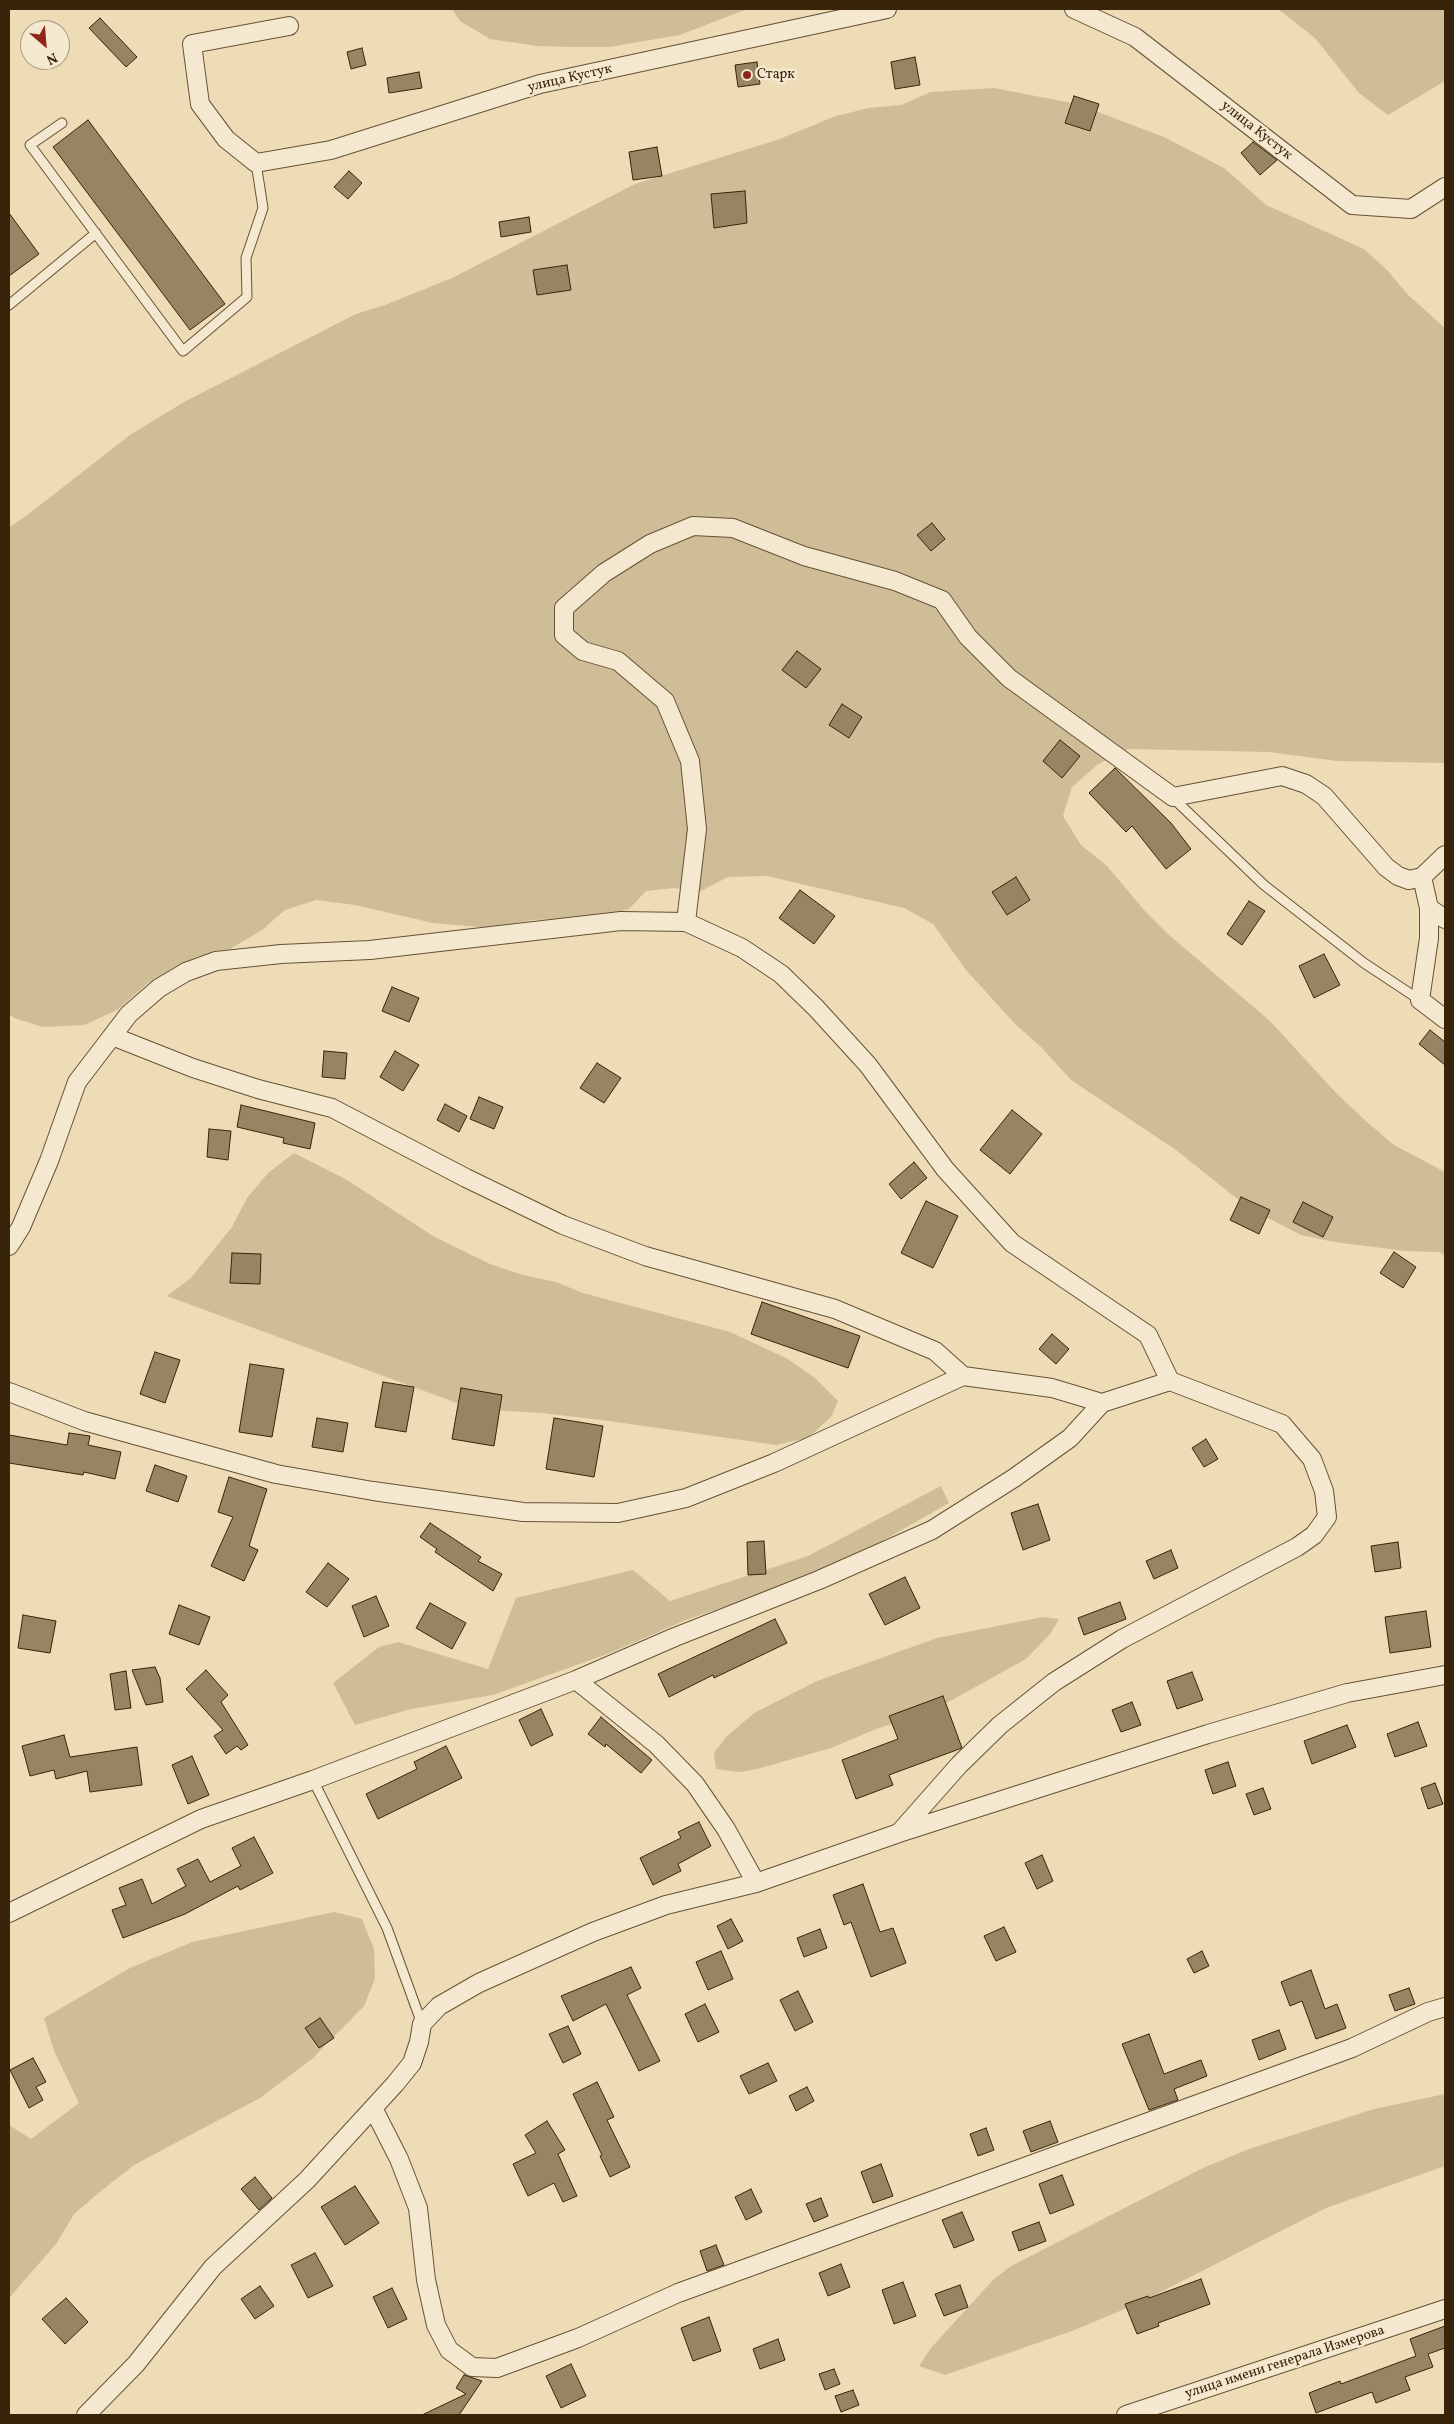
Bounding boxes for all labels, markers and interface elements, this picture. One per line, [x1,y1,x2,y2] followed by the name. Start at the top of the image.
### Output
[20,20,70,70] north arrow
[43,47,60,69] text: N
[526,61,614,97] street label: улица Кустук
[757,67,795,83] place label: Старк
[741,69,753,81] marker: Старк
[1217,98,1295,164] street label: улица Кустук
[1183,2323,1387,2403] street label: улица имени генерала Измерова

